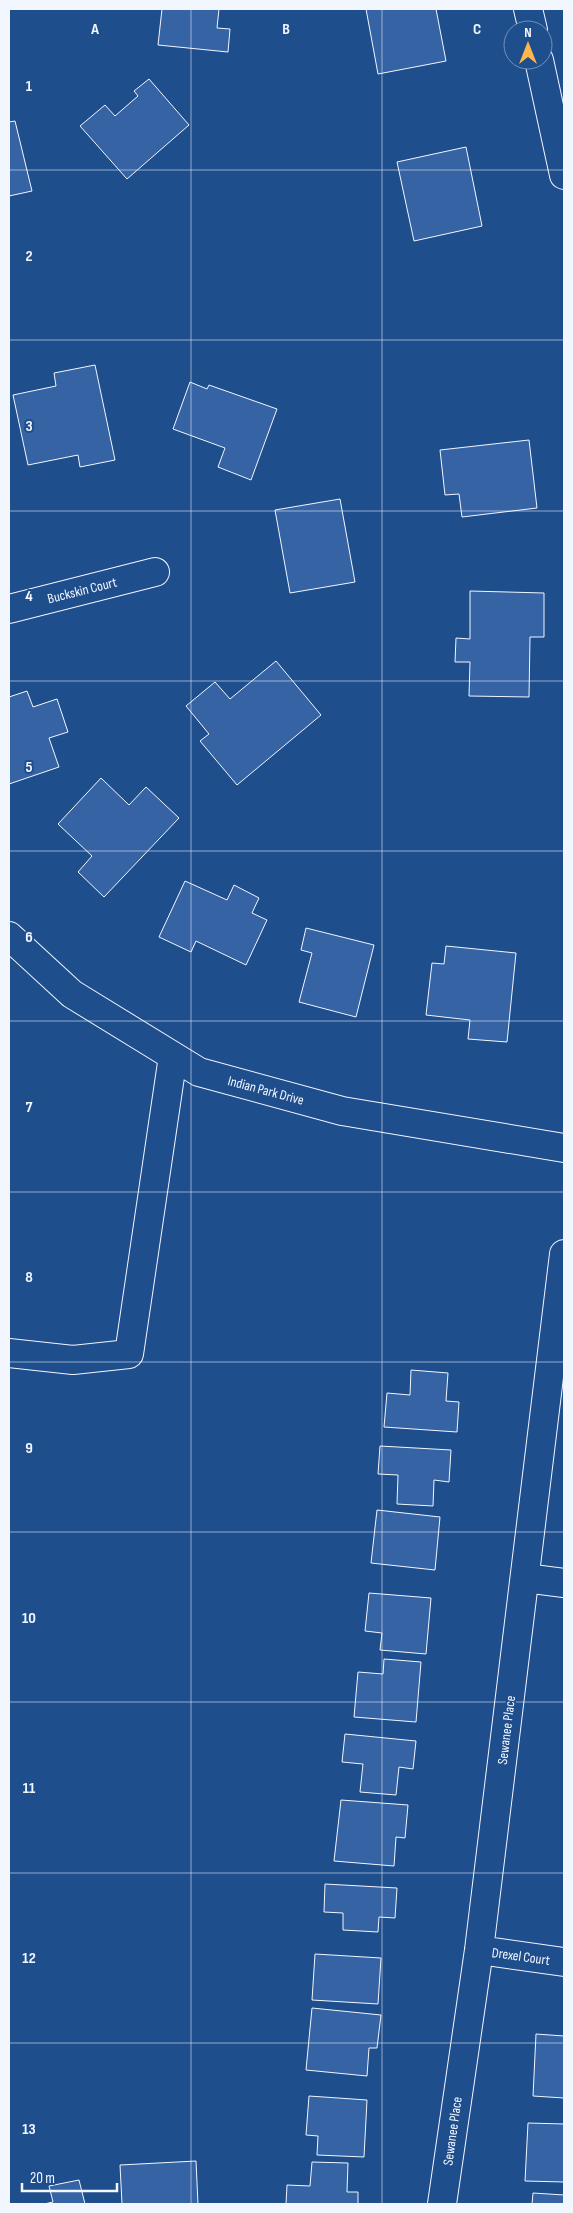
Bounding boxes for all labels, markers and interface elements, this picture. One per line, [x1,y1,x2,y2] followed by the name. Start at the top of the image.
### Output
[90,20,99,39] text: A
[282,20,290,39] text: B
[473,20,481,39] text: C
[503,20,553,70] north arrow
[524,24,532,41] text: N
[26,77,33,96] text: 1
[25,247,33,266] text: 2
[25,417,33,436] text: 3
[46,574,119,607] street label: Buckskin Court
[25,587,33,606] text: 4
[25,758,33,777] text: 5
[25,928,33,947] text: 6
[226,1072,306,1109] street label: Indian Park Drive
[26,1098,33,1117] text: 7
[25,1268,33,1287] text: 8
[25,1439,33,1458] text: 9
[22,1609,36,1628] text: 10
[494,1695,519,1765] street label: Sewanee Place
[23,1779,36,1798] text: 11
[491,1944,551,1969] street label: Drexel Court
[22,1949,36,1968] text: 12
[439,2096,466,2167] street label: Sewanee Place
[22,2120,36,2139] text: 13
[22,2160,118,2192] scale bar
[30,2169,55,2188] text: 20 m

